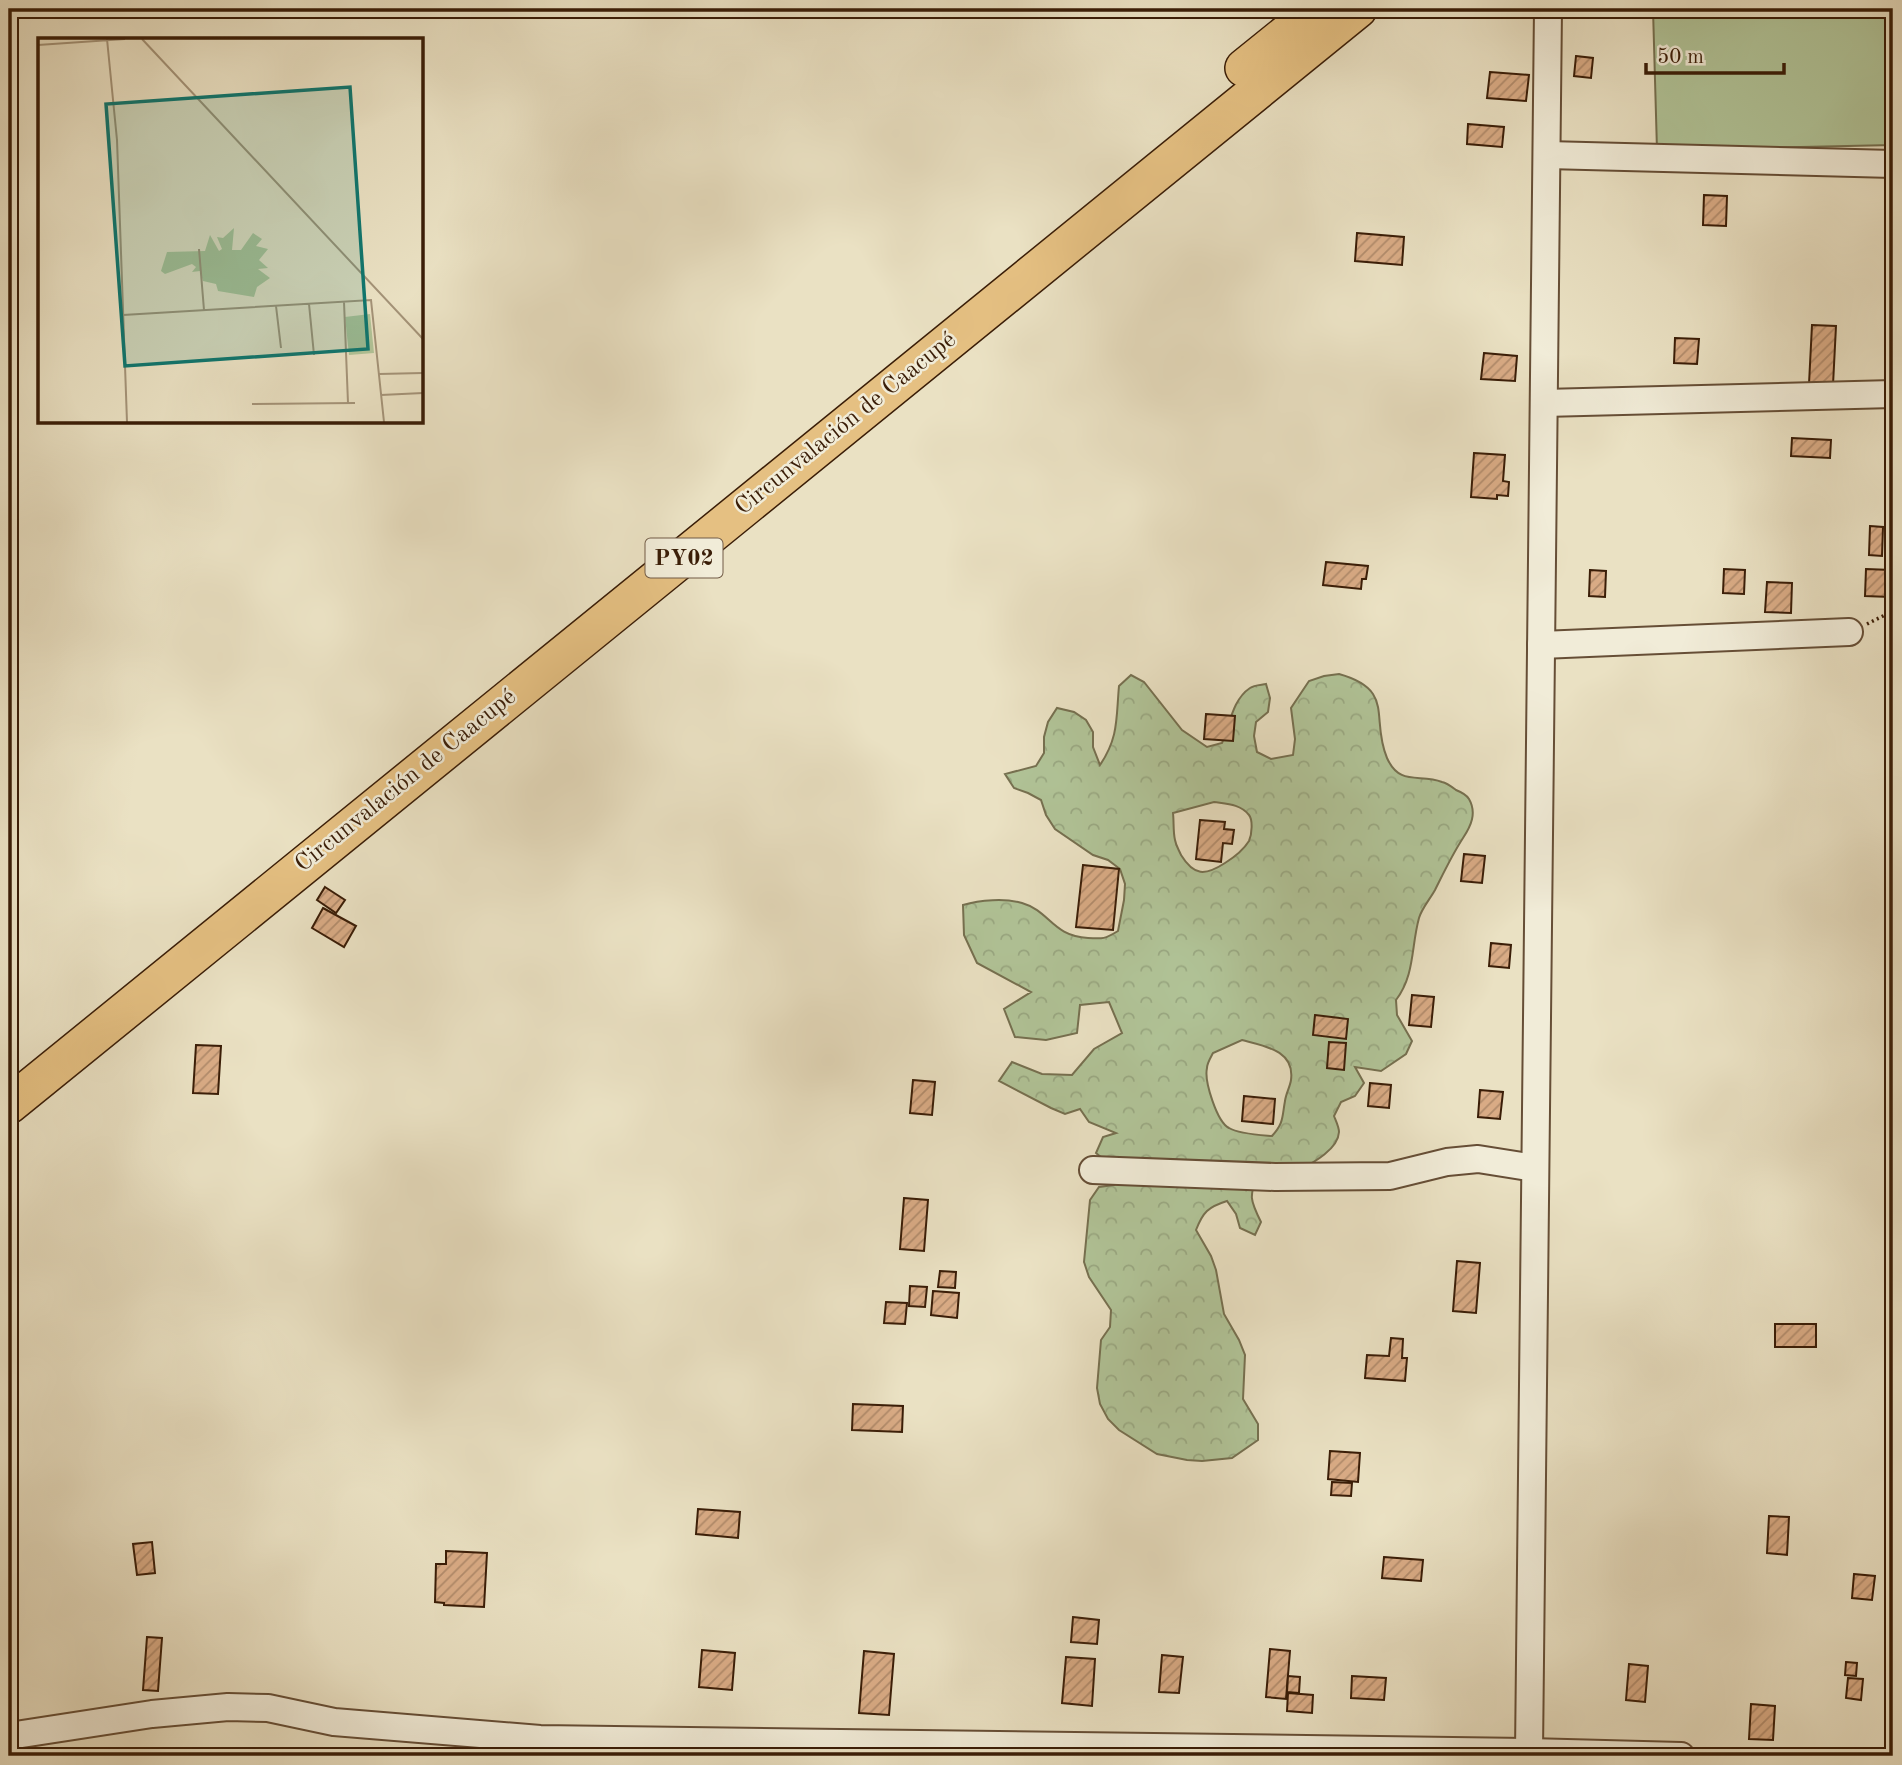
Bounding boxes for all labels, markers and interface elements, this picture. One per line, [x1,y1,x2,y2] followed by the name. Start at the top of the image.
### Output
[1646,32,1785,76] scale bar
[38,38,424,424] inset map
[1657,47,1704,68] text: 50 m
[731,328,961,520] street label: Circunvalación de Caacupé
[646,538,722,578] road number: PY02
[291,685,521,877] street label: Circunvalación de Caacupé

